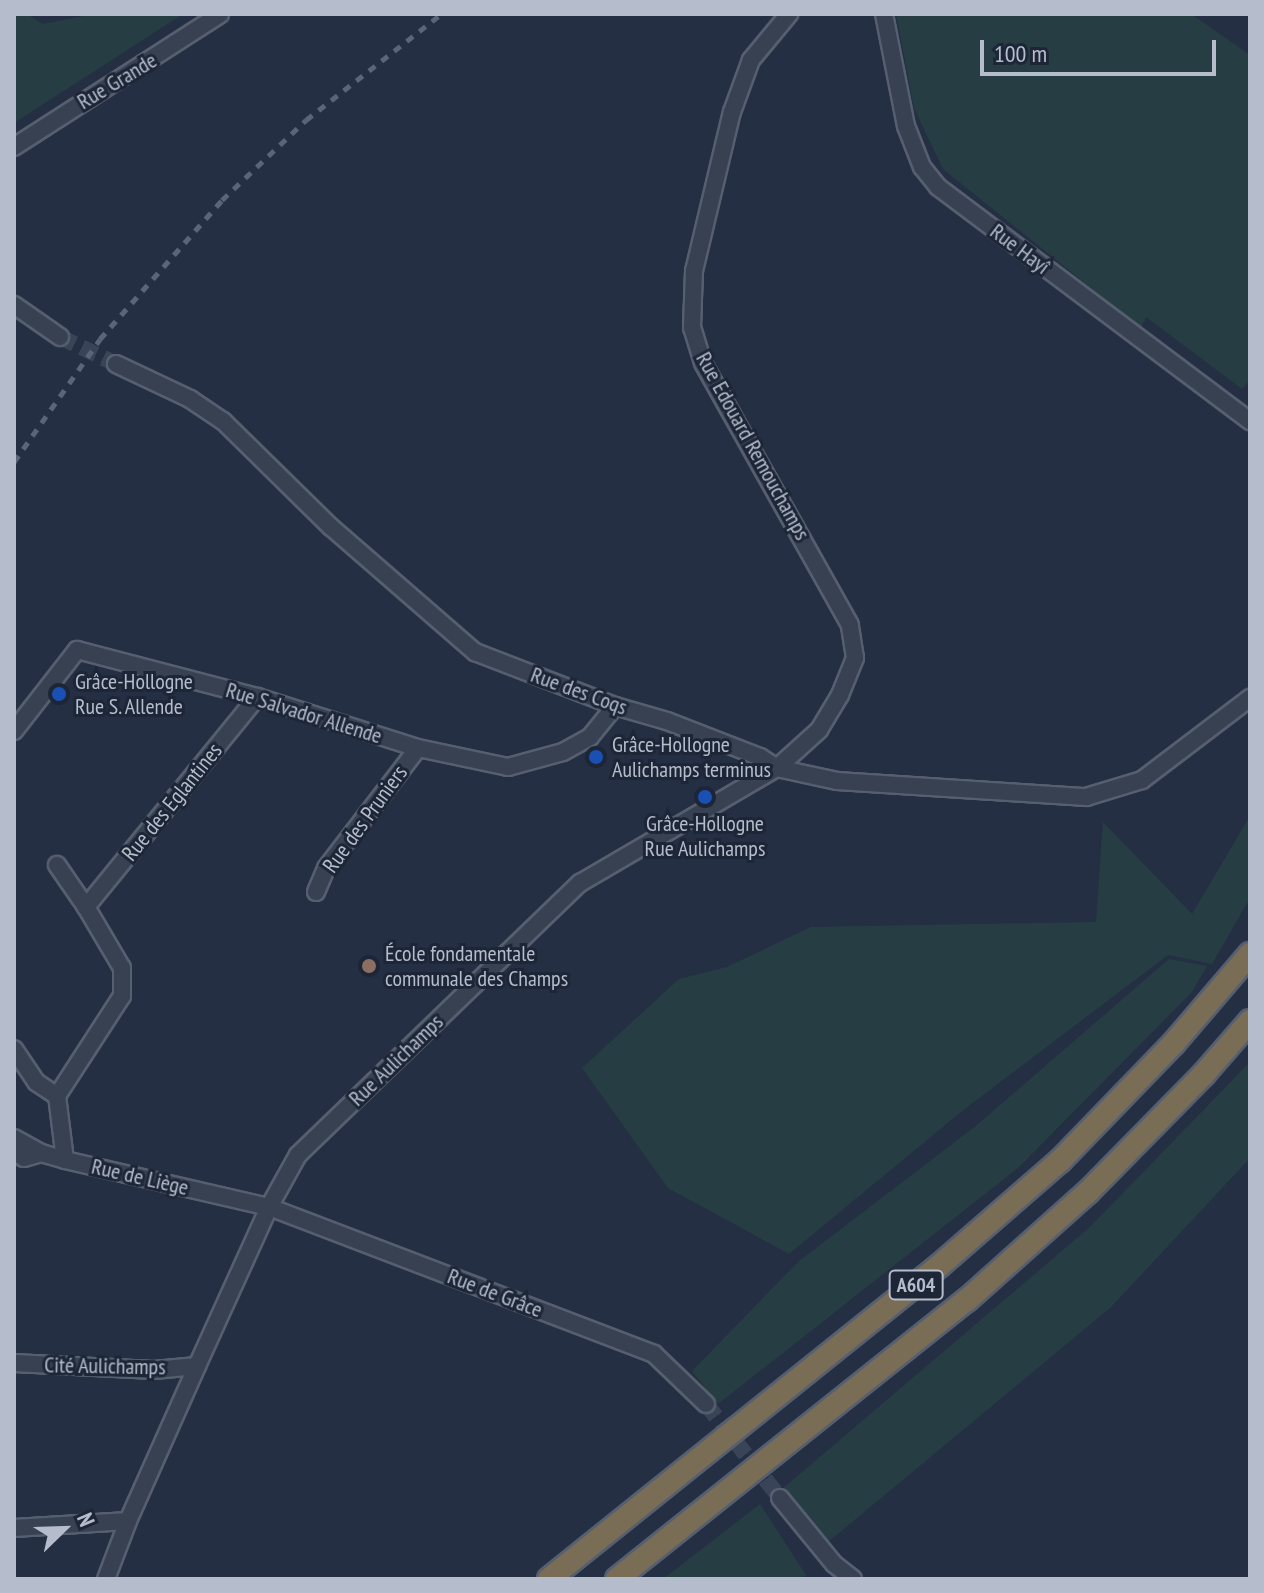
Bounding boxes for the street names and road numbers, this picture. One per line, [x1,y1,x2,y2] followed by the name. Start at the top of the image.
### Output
[73,47,161,115] street label: Rue Grande
[985,218,1055,280] street label: Rue Hayî
[690,347,816,545] street label: Rue Edouard Remouchamps
[527,661,631,721] street label: Rue des Coqs
[223,677,385,749] street label: Rue Salvador Allende
[116,738,228,866] street label: Rue des Eglantines
[317,760,413,878] street label: Rue des Pruniers
[343,1008,449,1112] street label: Rue Aulichamps
[89,1153,191,1201] street label: Rue de Liège
[444,1263,546,1323] street label: Rue de Grâce
[888,1269,944,1301] road number: A604
[44,1352,166,1380] street label: Cité Aulichamps

